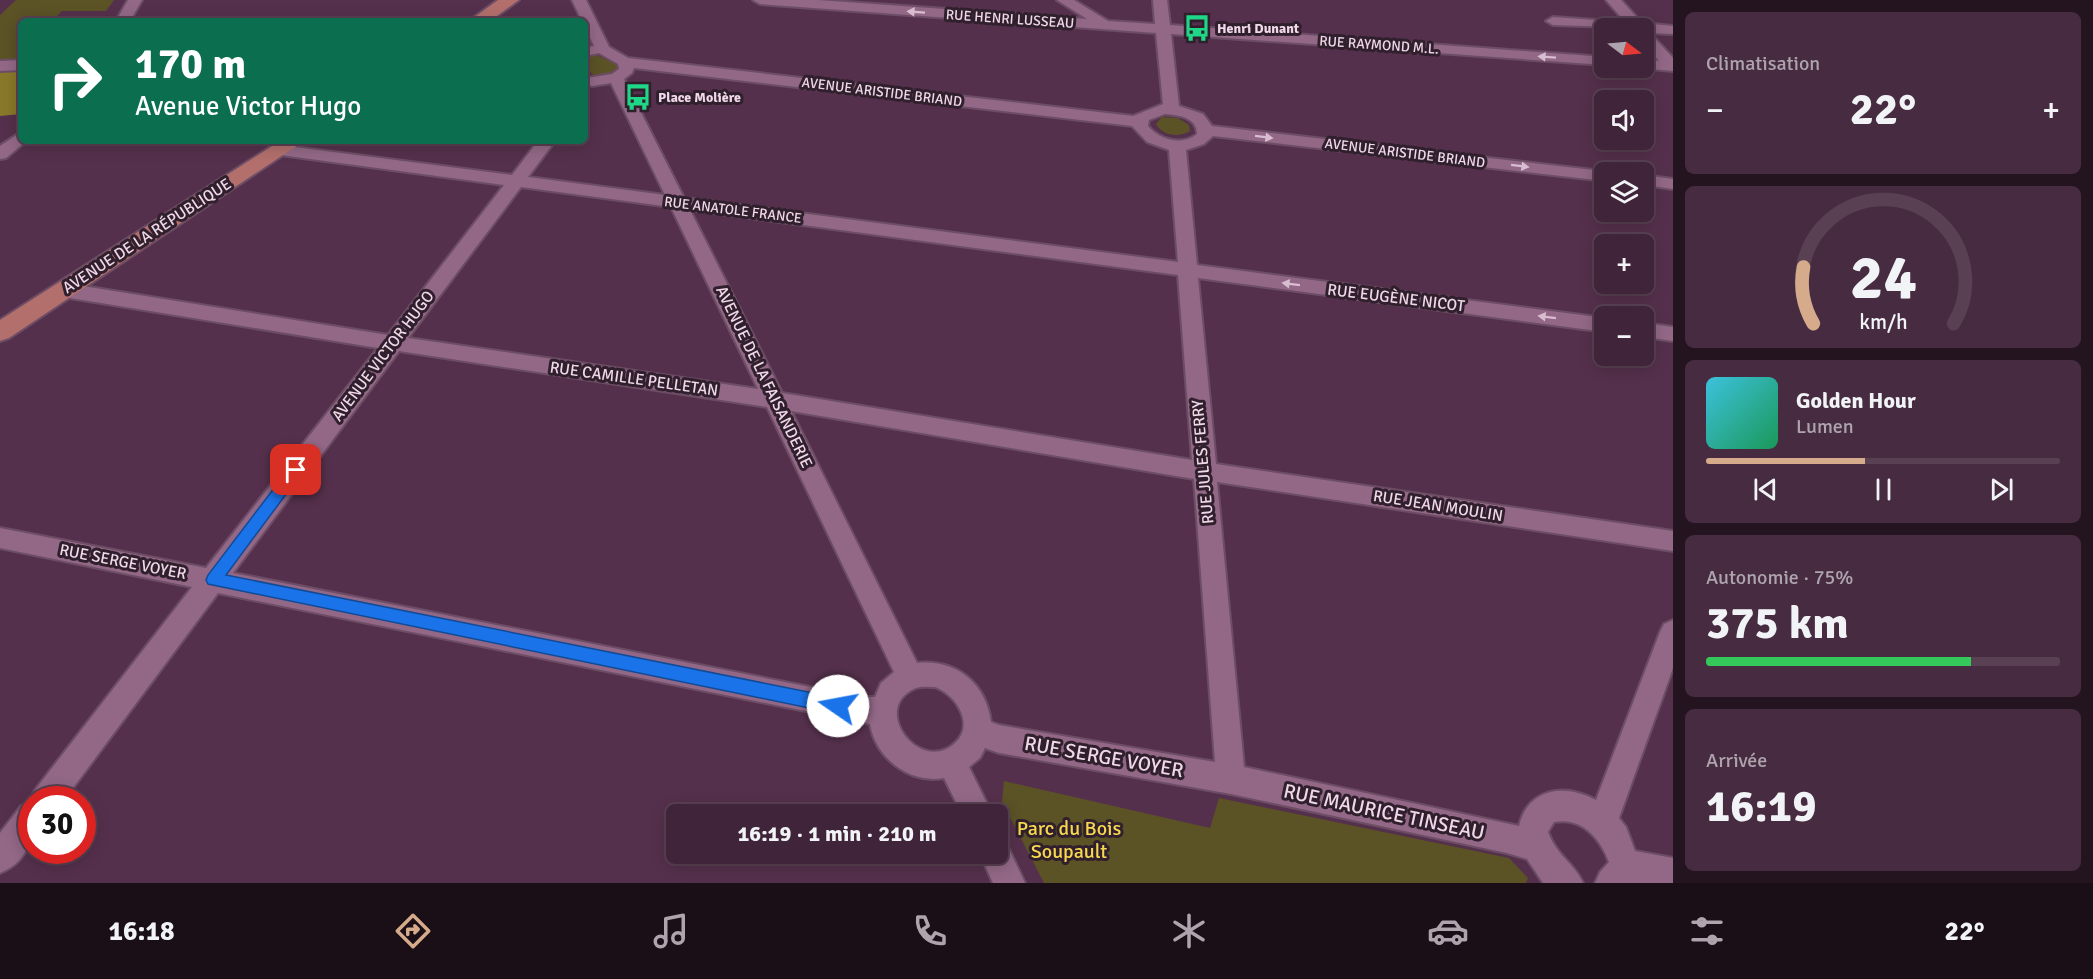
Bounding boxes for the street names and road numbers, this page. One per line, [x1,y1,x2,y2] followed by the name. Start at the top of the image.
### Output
[945,6,1075,32] street label: RUE HENRI LUSSEAU
[1319,32,1439,58] street label: RUE RAYMOND M.L.
[801,74,963,110] street label: AVENUE ARISTIDE BRIAND
[1324,135,1486,171] street label: AVENUE ARISTIDE BRIAND
[59,174,235,298] street label: AVENUE DE LA RÉPUBLIQUE
[663,193,803,227] street label: RUE ANATOLE FRANCE
[1326,280,1466,316] street label: RUE EUGÈNE NICOT
[711,283,817,471] street label: AVENUE DE LA FAISANDERIE
[327,287,439,425] street label: AVENUE VICTOR HUGO
[549,357,719,401] street label: RUE CAMILLE PELLETAN
[1188,399,1218,525] street label: RUE JULES FERRY
[1372,486,1504,526] street label: RUE JEAN MOULIN
[58,540,188,584] street label: RUE SERGE VOYER
[1023,731,1185,783] street label: RUE SERGE VOYER
[1281,778,1487,846] street label: RUE MAURICE TINSEAU

